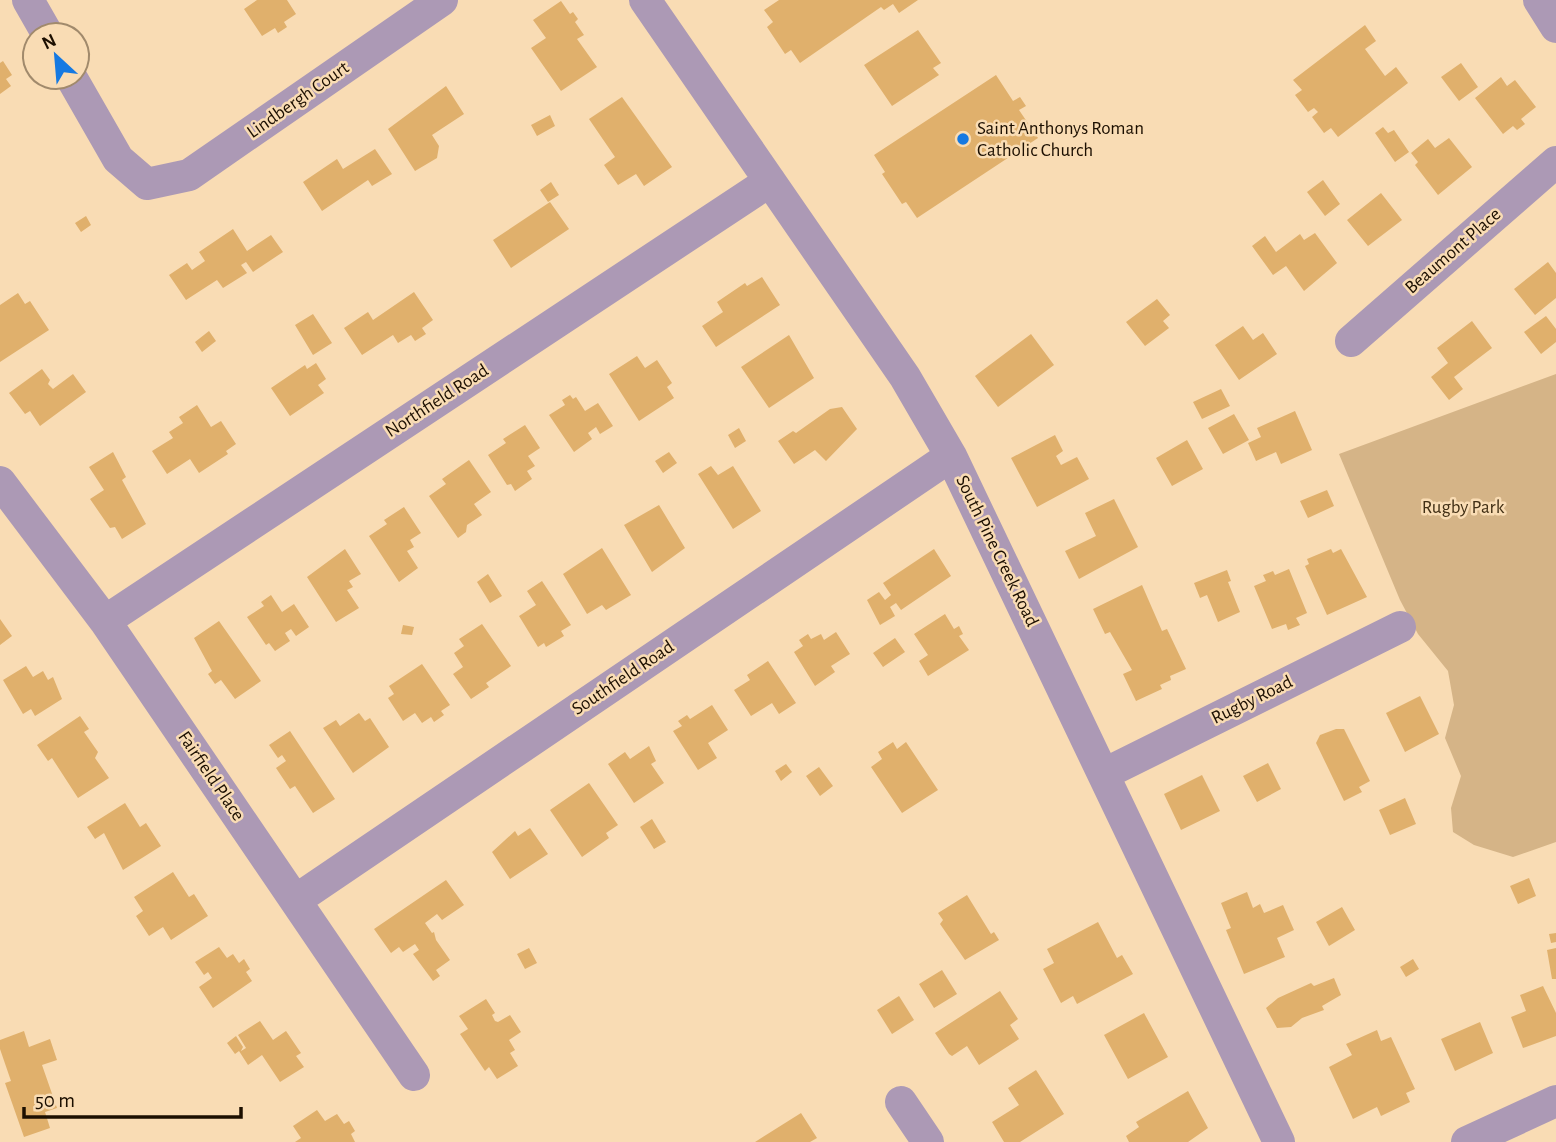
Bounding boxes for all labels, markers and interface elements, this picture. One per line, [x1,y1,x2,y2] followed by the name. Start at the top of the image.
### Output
[21,21,91,91] north arrow
[39,31,59,54] text: N
[244,58,352,142] street label: Lindbergh Court
[977,119,1144,160] place label: Saint Anthonys Roman Catholic Church
[955,131,971,147] marker: Saint Anthonys Roman Catholic Church
[1402,205,1504,297] street label: Beaumont Place
[382,361,492,441] street label: Northfield Road
[952,472,1042,630] street label: South Pine Creek Road
[1422,498,1505,517] park label: Rugby Park
[569,637,677,719] street label: Southfield Road
[1208,672,1296,728] street label: Rugby Road
[174,728,248,824] street label: Fairfield Place
[24,1076,242,1120] scale bar
[35,1090,75,1111] text: 50 m

